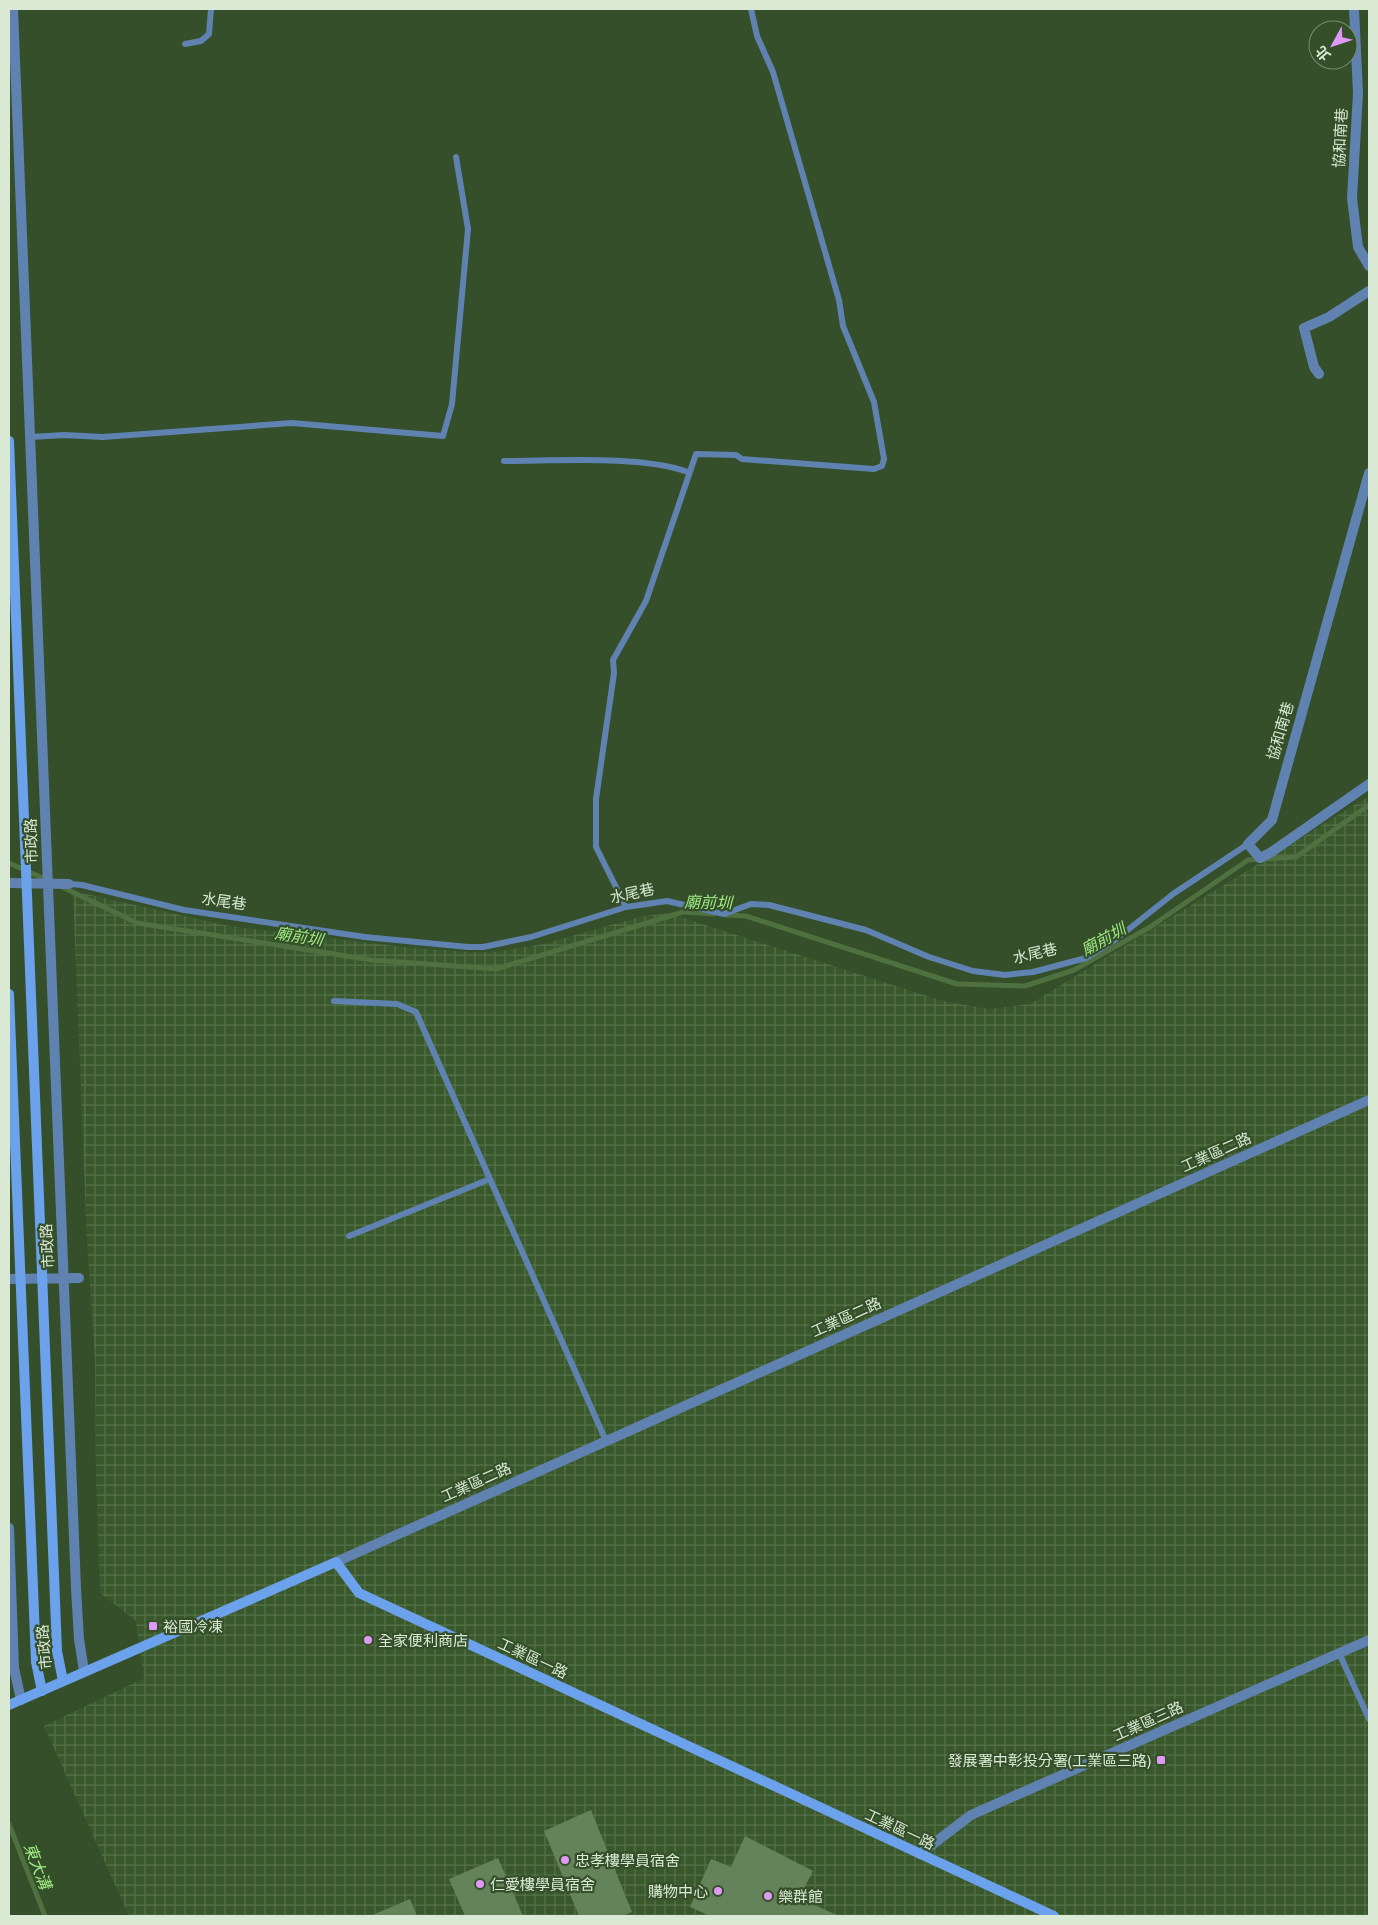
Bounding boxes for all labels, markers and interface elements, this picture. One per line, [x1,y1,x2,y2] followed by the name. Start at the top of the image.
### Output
[1308,20,1358,70] north arrow
[1312,42,1334,65] text: 北
[1328,107,1352,169] street label: 協和南巷
[1262,699,1298,763] street label: 協和南巷
[20,818,42,864] street label: 市政路
[608,878,656,908] street label: 水尾巷
[200,887,248,915] street label: 水尾巷
[684,891,734,913] water label: 廟前圳
[1077,917,1131,960] water label: 廟前圳
[274,921,326,951] water label: 廟前圳
[1011,938,1059,968] street label: 水尾巷
[1177,1127,1255,1177] street label: 工業區二路
[35,1223,59,1269] street label: 市政路
[807,1292,885,1342] street label: 工業區二路
[437,1457,515,1507] street label: 工業區二路
[163,1616,223,1637] place label: 裕國冷凍
[147,1620,159,1632] marker: 裕國冷凍
[32,1624,56,1670] street label: 市政路
[378,1630,468,1651] place label: 全家便利商店
[495,1633,571,1683] street label: 工業區一路
[362,1634,374,1646] marker: 全家便利商店
[1109,1696,1187,1746] street label: 工業區三路
[948,1750,1151,1771] place label: 發展署中彰投分署(工業區三路)
[1155,1754,1167,1766] marker: 發展署中彰投分署(工業區三路)
[862,1804,938,1854] street label: 工業區一路
[19,1840,58,1894] water label: 東大溝
[575,1850,680,1871] place label: 忠孝樓學員宿舍
[559,1854,571,1866] marker: 忠孝樓學員宿舍
[490,1874,595,1895] place label: 仁愛樓學員宿舍
[474,1878,486,1890] marker: 仁愛樓學員宿舍
[648,1881,708,1902] place label: 購物中心
[712,1885,724,1897] marker: 購物中心
[778,1886,823,1907] place label: 樂群館
[762,1890,774,1902] marker: 樂群館

